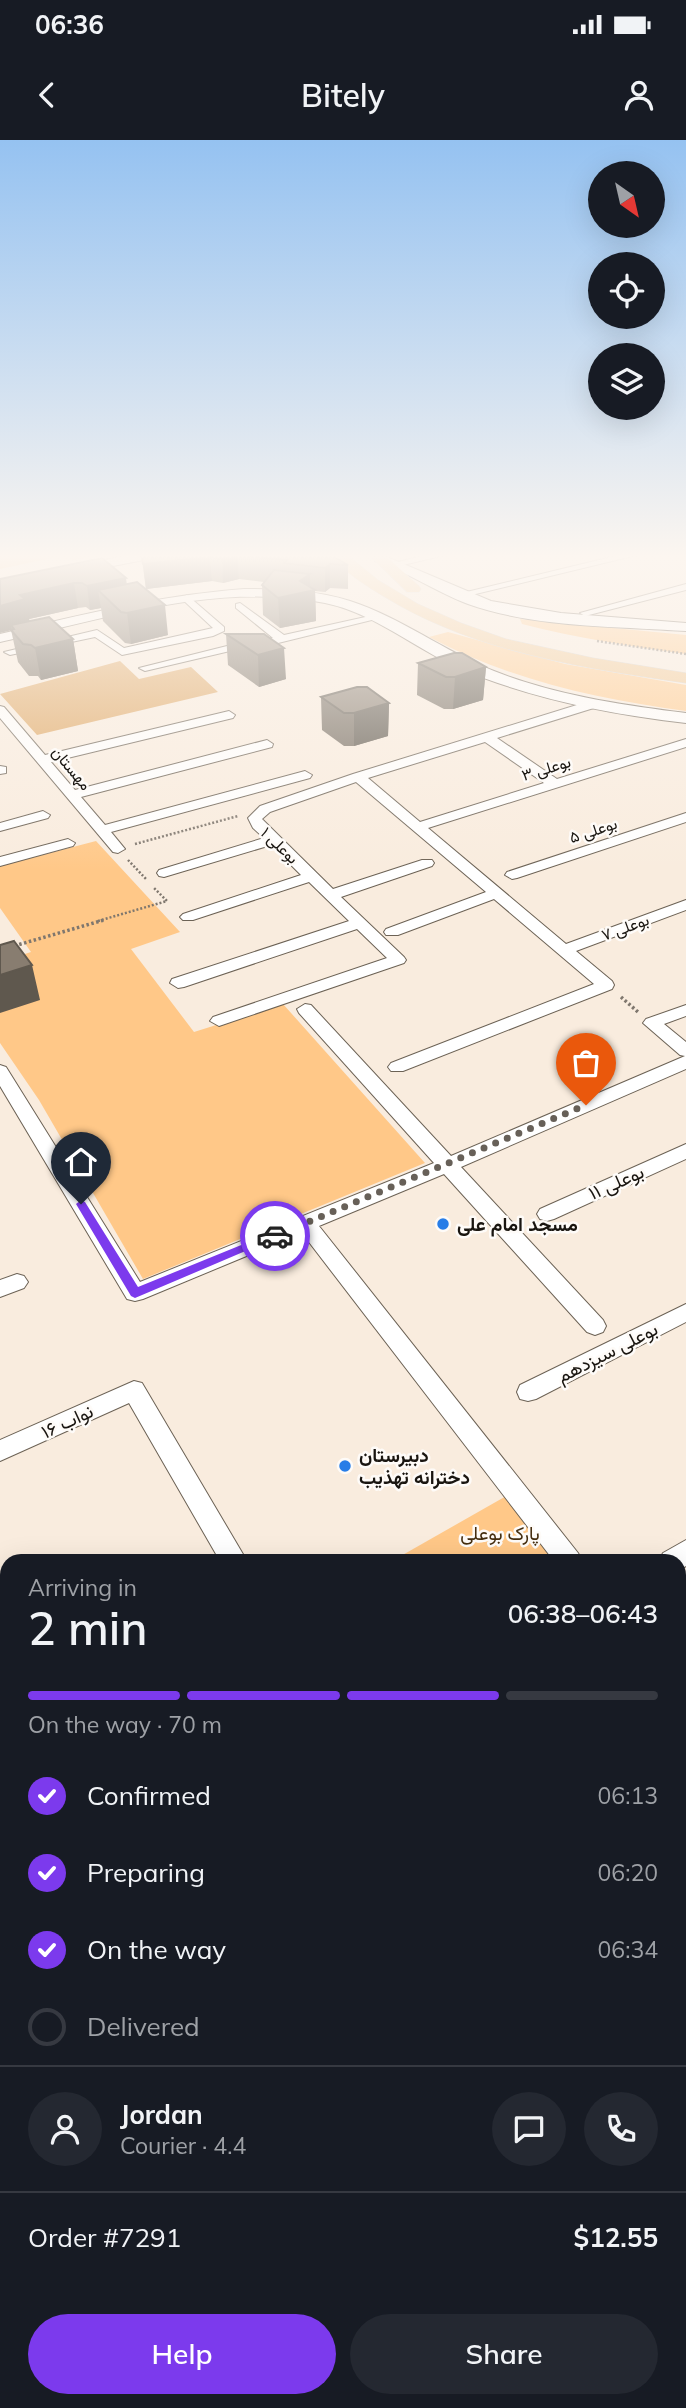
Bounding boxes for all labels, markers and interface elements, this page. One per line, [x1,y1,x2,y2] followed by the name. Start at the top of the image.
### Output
[35,8,104,41] text: 06:36
[301,75,385,115] text: Bitely
[28,76,66,114] icon: back
[620,76,658,114] icon: person
[588,161,665,238] north arrow
[588,161,665,420] map controls
[588,252,665,329] button: locate
[588,343,665,420] button: layers
[47,742,96,795] street label: مهستان
[519,751,573,786] street label: بوعلی ۳
[566,813,620,848] street label: بوعلی ۵
[256,822,303,868] street label: بوعلی ۱
[598,909,652,946] street label: بوعلی ۷
[556,1033,616,1105] pin
[567,1044,605,1082] icon: bag
[51,1132,111,1204] pin
[62,1143,100,1181] icon: home
[585,1159,647,1205] street label: بوعلی ۱۱
[240,1201,310,1271] courier
[457,1212,578,1237] place label: مسجد امام علی
[435,1216,451,1232] marker: مسجد امام علی
[256,1217,294,1255] icon: car
[553,1316,662,1389] street label: بوعلی سیزدهم
[37,1399,97,1443] street label: نواب ۱۶
[359,1443,470,1490] place label: دبیرستان دخترانه تهذیب
[337,1458,353,1474] marker: دبیرستان دخترانه تهذیب
[460,1521,540,1547] park label: پارک بوعلی
[28,1573,137,1602] text: Arriving in
[508,1597,658,1630] text: 06:38–06:43
[28,1599,147,1657] text: 2 min
[28,1710,222,1739] text: On the way · 70 m
[28,1777,66,1815] icon: check
[87,1779,211,1812] text: Confirmed
[598,1781,658,1810] text: 06:13
[28,1854,66,1892] icon: check
[87,1856,205,1889] text: Preparing
[598,1858,658,1887] text: 06:20
[28,1931,66,1969] icon: check
[87,1933,226,1966] text: On the way
[598,1935,658,1964] text: 06:34
[87,2010,200,2043] text: Delivered
[28,2092,102,2166] button: person
[492,2092,566,2166] button: chat
[584,2092,658,2166] button: phone
[120,2098,203,2131] text: Jordan
[120,2131,246,2160] text: Courier · 4.4
[28,2221,181,2254] text: Order #7291
[574,2221,658,2254] text: $12.55
[28,2314,336,2394] button: Help
[350,2314,658,2394] button: Share

